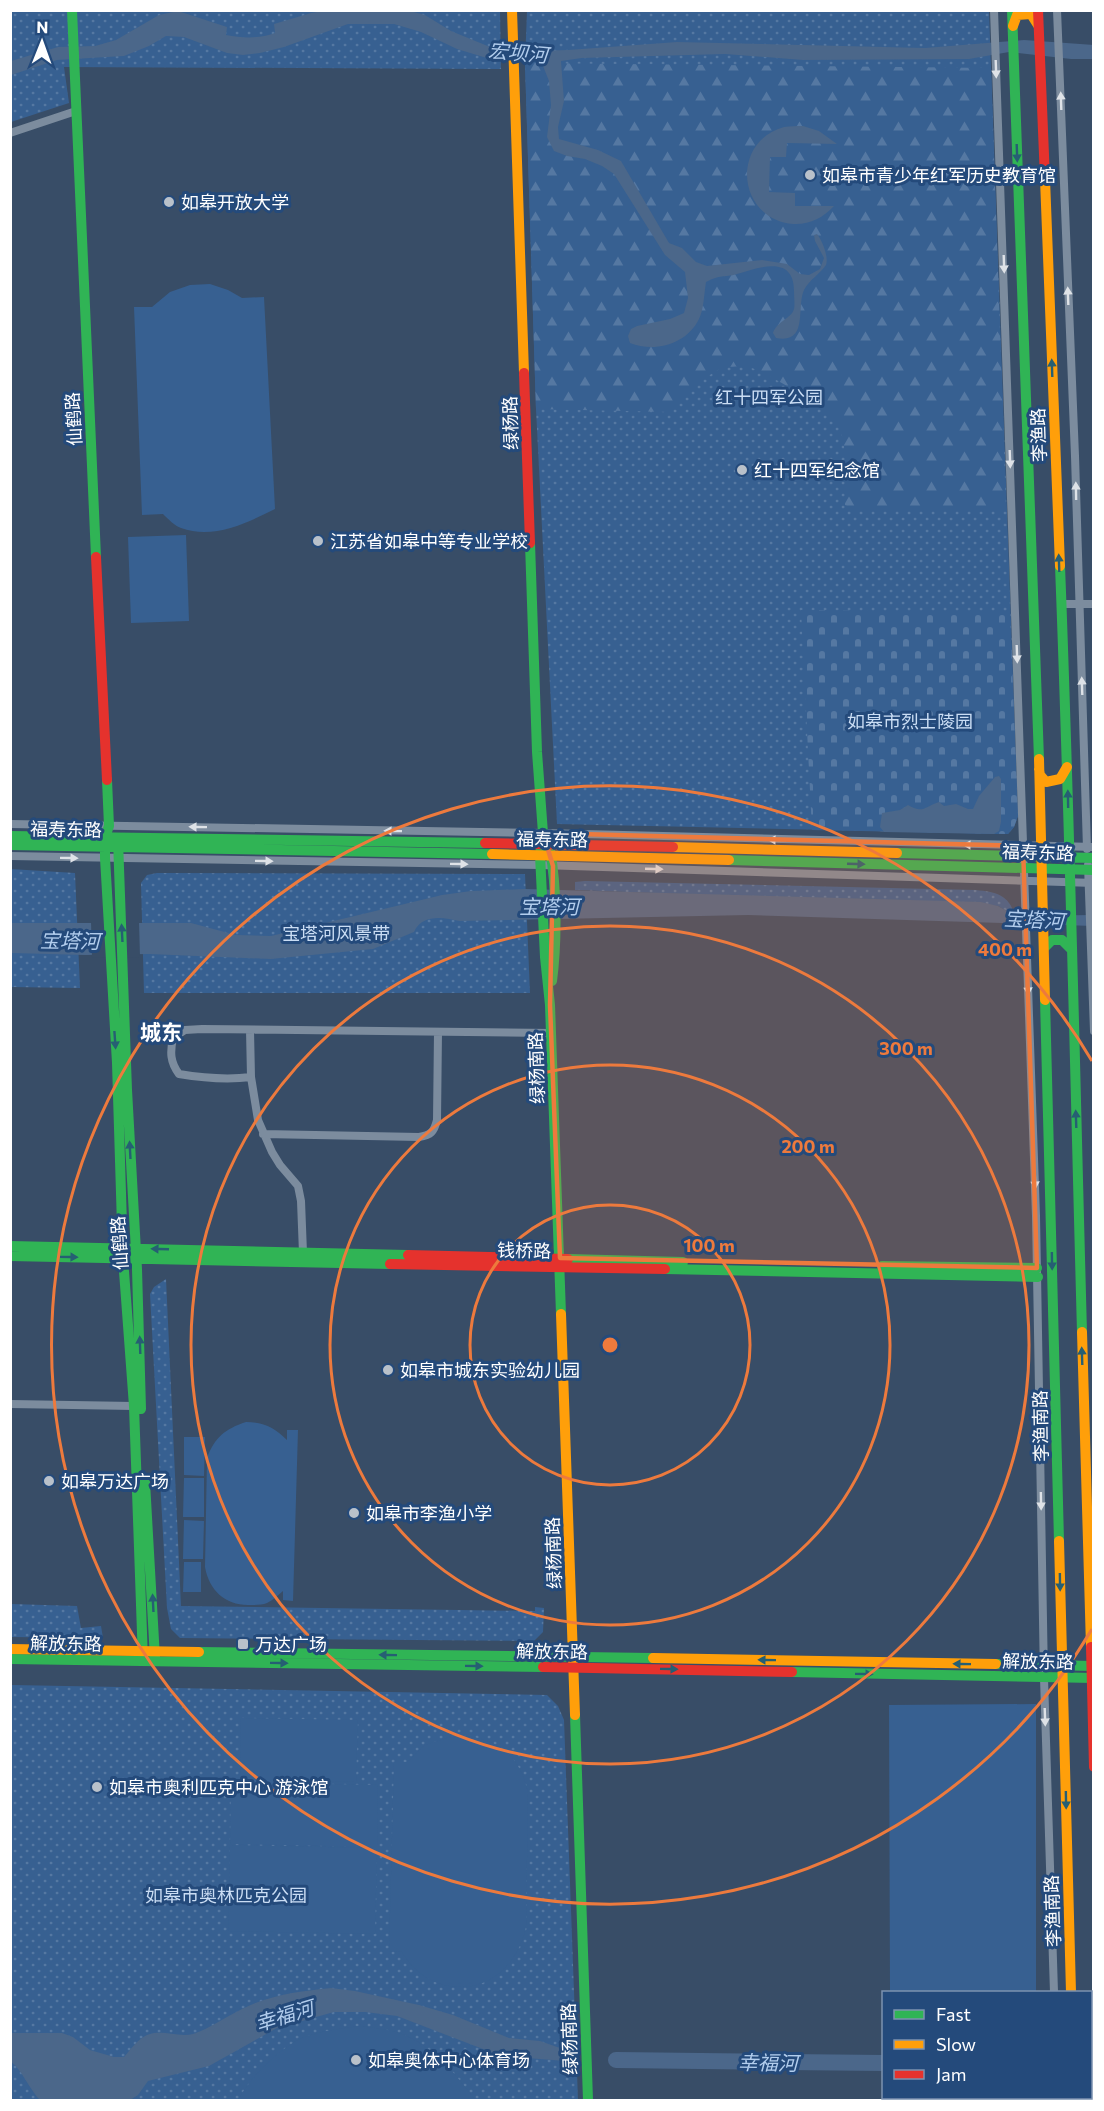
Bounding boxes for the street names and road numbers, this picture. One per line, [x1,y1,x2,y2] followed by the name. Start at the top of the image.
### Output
[61,391,85,447] street label: 仙鹤路
[498,396,522,450] street label: 绿杨路
[1026,408,1050,462] street label: 李渔路
[30,817,102,841] street label: 福寿东路
[516,827,588,851] street label: 福寿东路
[1002,840,1074,864] street label: 福寿东路
[524,1032,548,1104] street label: 绿杨南路
[106,1215,132,1271] street label: 仙鹤路
[497,1239,551,1261] street label: 钱桥路
[1028,1390,1052,1462] street label: 李渔南路
[541,1517,565,1589] street label: 绿杨南路
[30,1631,102,1655] street label: 解放东路
[516,1639,588,1663] street label: 解放东路
[1002,1649,1074,1673] street label: 解放东路
[1040,1875,1064,1947] street label: 李渔南路
[557,2003,581,2075] street label: 绿杨南路

